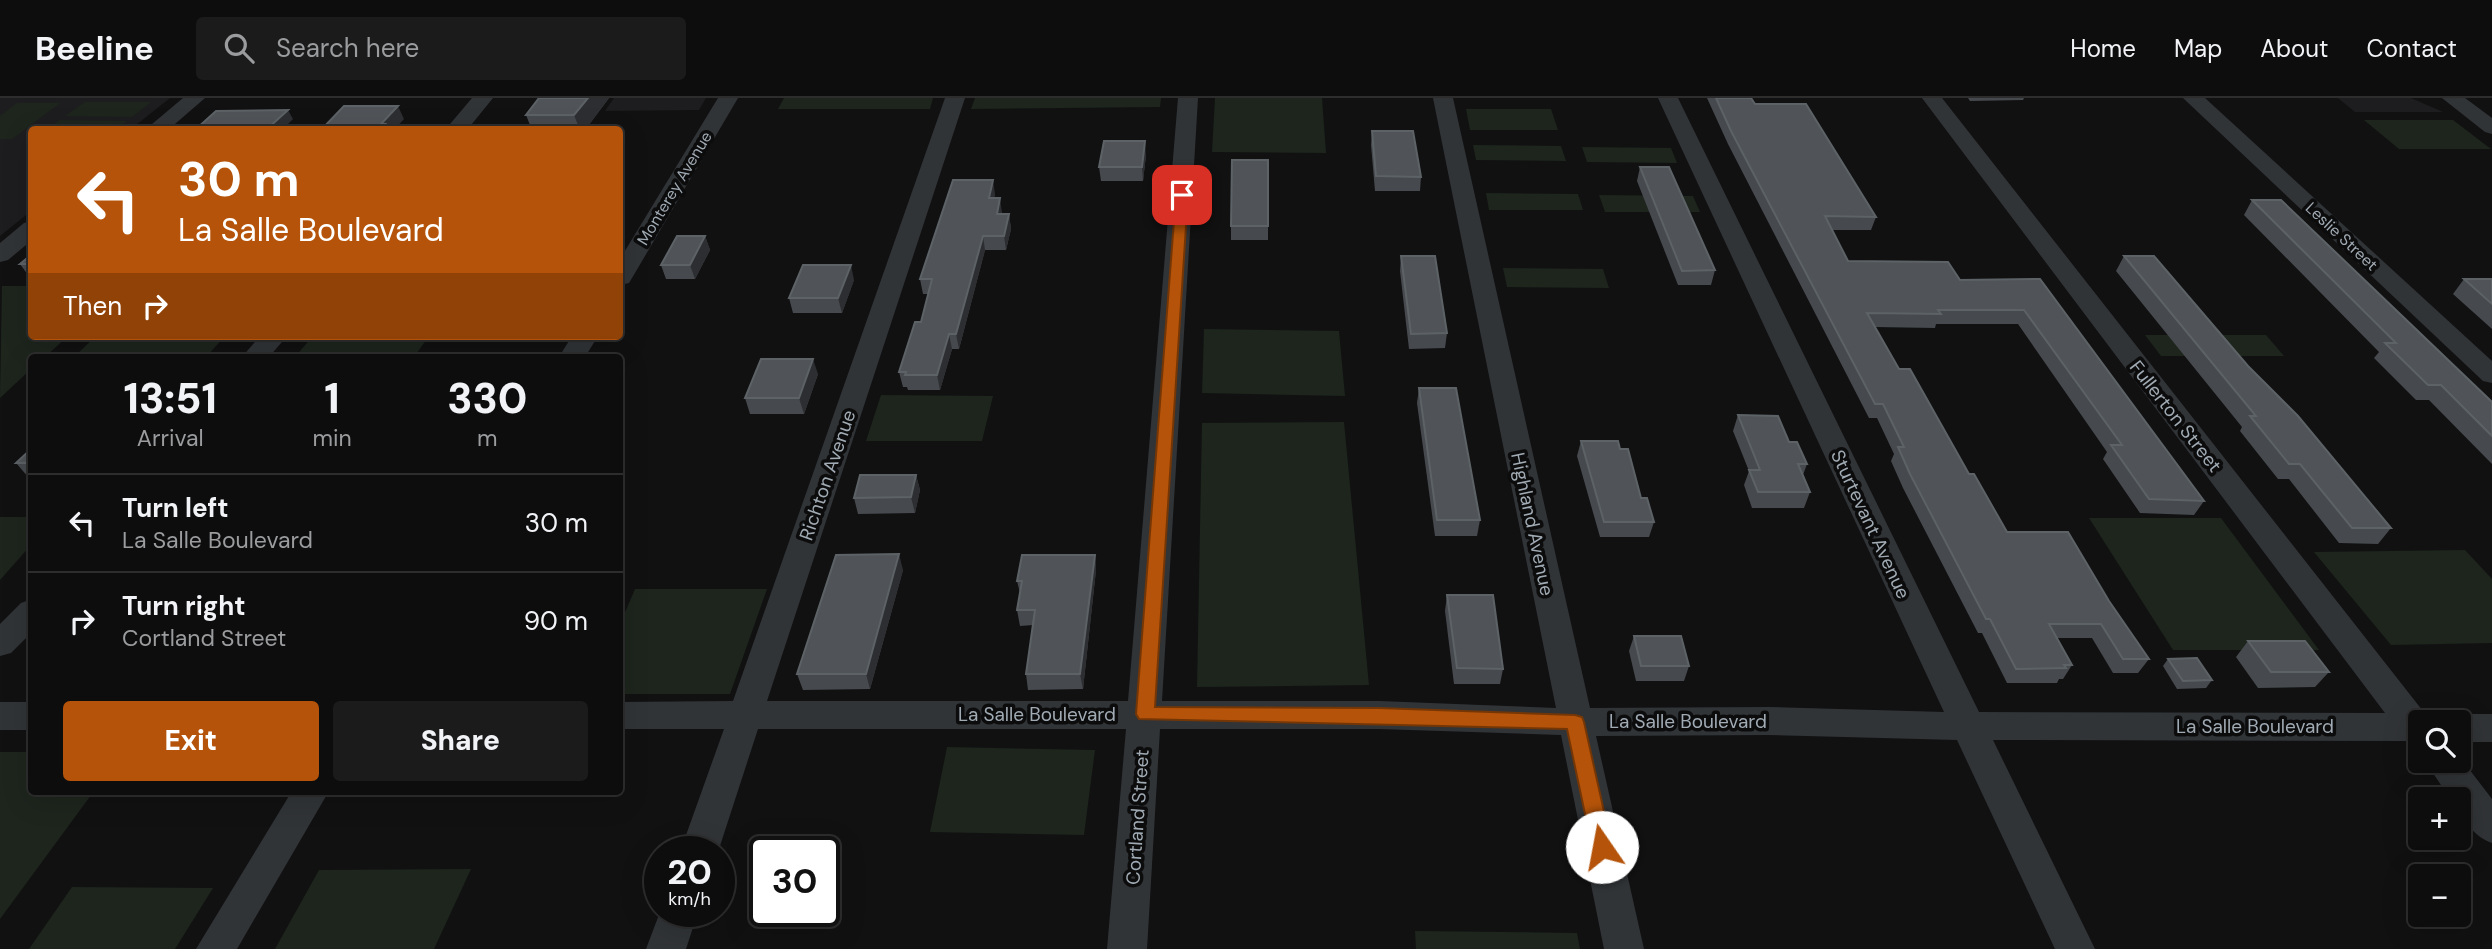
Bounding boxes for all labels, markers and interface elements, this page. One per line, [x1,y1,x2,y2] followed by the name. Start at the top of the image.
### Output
[196,17,686,80] search box
[35,27,154,70] text: Beeline
[220,29,258,67] icon: search
[276,31,419,65] text: Search here
[2070,33,2136,64] text: Home
[2174,33,2222,64] text: Map
[2260,33,2329,64] text: About
[2367,33,2457,64] text: Contact
[632,127,717,249] street label: Monterey Avenue
[178,147,300,211] text: 30 m
[63,154,154,245] icon: left
[1152,165,1212,225] pin
[1163,176,1201,214] icon: arrive
[2301,198,2382,275] street label: Leslie Street
[178,209,444,251] text: La Salle Boulevard
[136,287,174,325] icon: right
[63,289,122,323] text: Then
[2124,355,2227,477] street label: Fullerton Street
[123,371,217,426] text: 13:51
[324,371,340,426] text: 1
[447,371,528,426] text: 330
[793,407,862,544] street label: Richton Avenue
[137,423,204,453] text: Arrival
[312,423,352,453] text: min
[477,423,498,453] text: m
[1825,446,1916,603] street label: Sturtevant Avenue
[1505,450,1560,598] street label: Highland Avenue
[122,491,229,525] text: Turn left
[63,504,101,542] icon: left
[525,506,588,540] text: 30 m
[122,525,313,555] text: La Salle Boulevard
[122,589,246,623] text: Turn right
[63,602,101,640] icon: right
[524,604,588,638] text: 90 m
[122,623,286,653] text: Cortland Street
[63,701,319,781] button: Exit
[333,701,588,781] button: Share
[958,702,1116,727] street label: La Salle Boulevard
[1609,709,1767,734] street label: La Salle Boulevard
[2408,710,2471,927] map controls
[2408,710,2471,773] button: search
[2176,714,2334,739] street label: La Salle Boulevard
[1120,748,1155,886] street label: Cortland Street
[2408,787,2471,850] button: +
[1565,810,1639,884] position arrow
[749,836,840,927] speed limit sign: 30
[667,849,712,895] text: 20
[2408,864,2471,927] button: −
[668,887,711,911] text: km/h

